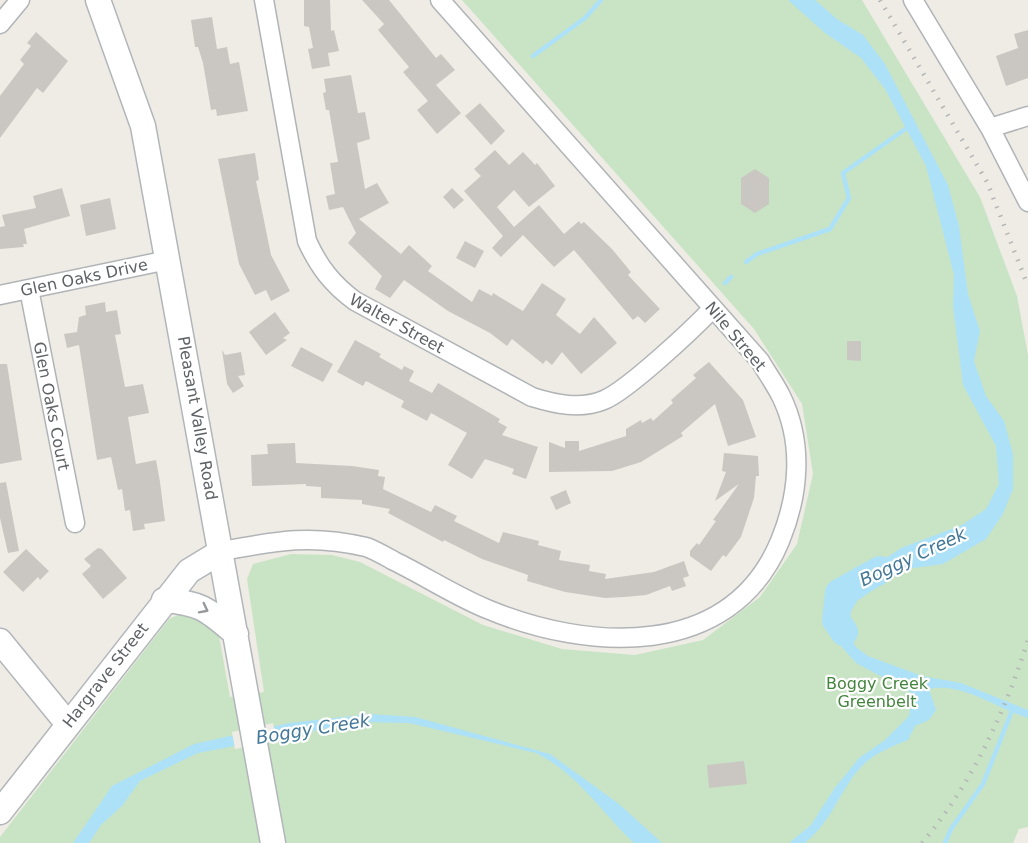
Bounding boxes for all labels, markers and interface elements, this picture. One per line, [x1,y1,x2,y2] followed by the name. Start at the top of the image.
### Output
[19,255,149,300] street label: Glen Oaks Drive
[346,290,447,357] street label: Walter Street
[701,298,770,375] street label: Nile Street
[174,335,221,502] street label: Pleasant Valley Road
[30,340,73,472] street label: Glen Oaks Court
[856,522,971,590] water label: Boggy Creek
[197,602,208,613] one-way arrow
[59,619,152,731] street label: Hargrave Street
[826,674,929,711] park label: Boggy Creek Greenbelt
[254,709,373,748] water label: Boggy Creek

